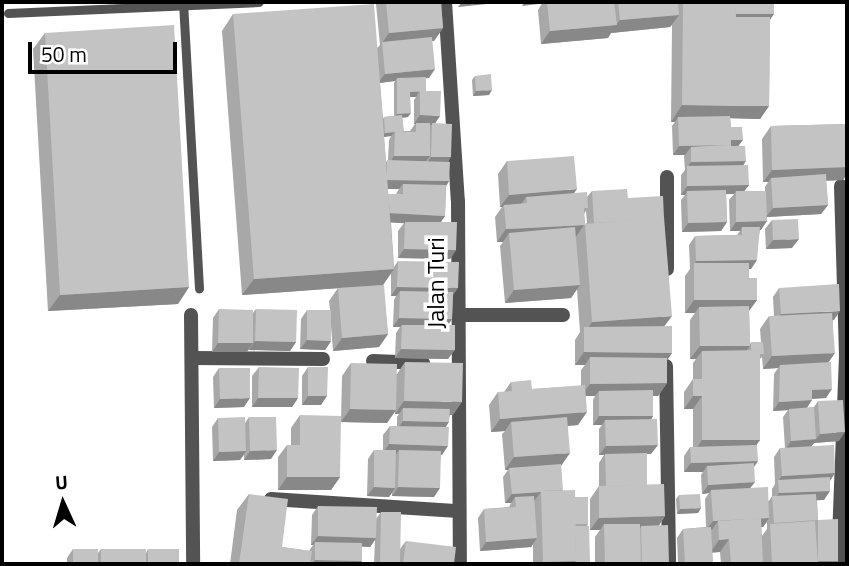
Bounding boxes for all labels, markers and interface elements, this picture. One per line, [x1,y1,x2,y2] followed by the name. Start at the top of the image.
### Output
[32,28,180,72] scale bar
[41,38,87,70] text: 50 m
[422,237,450,329] street label: Jalan Turi
[54,467,69,496] text: U
[28,468,98,538] north arrow

